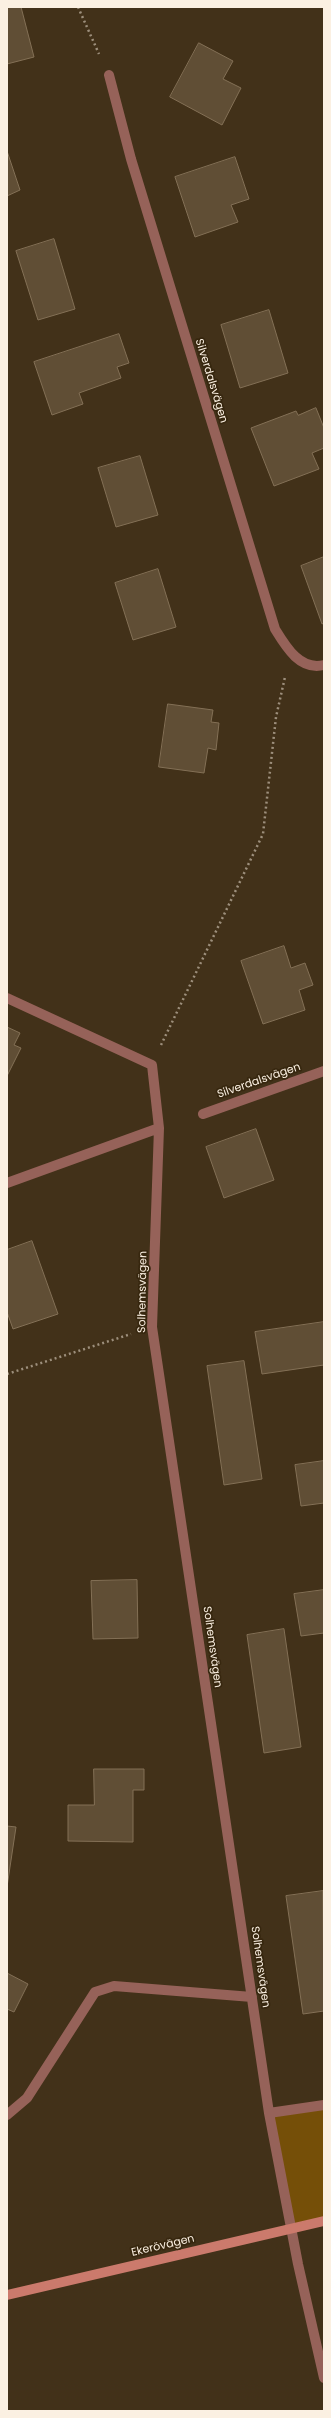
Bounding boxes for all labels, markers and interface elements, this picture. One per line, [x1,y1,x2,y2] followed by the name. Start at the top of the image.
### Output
[192,337,230,425] street label: Silverdalsvägen
[216,1061,302,1101] street label: Silverdalsvägen
[136,1251,150,1333] street label: Solhemsvägen
[200,1605,224,1689] street label: Solhemsvägen
[248,1925,272,2009] street label: Solhemsvägen
[130,2232,196,2260] street label: Ekerövägen

